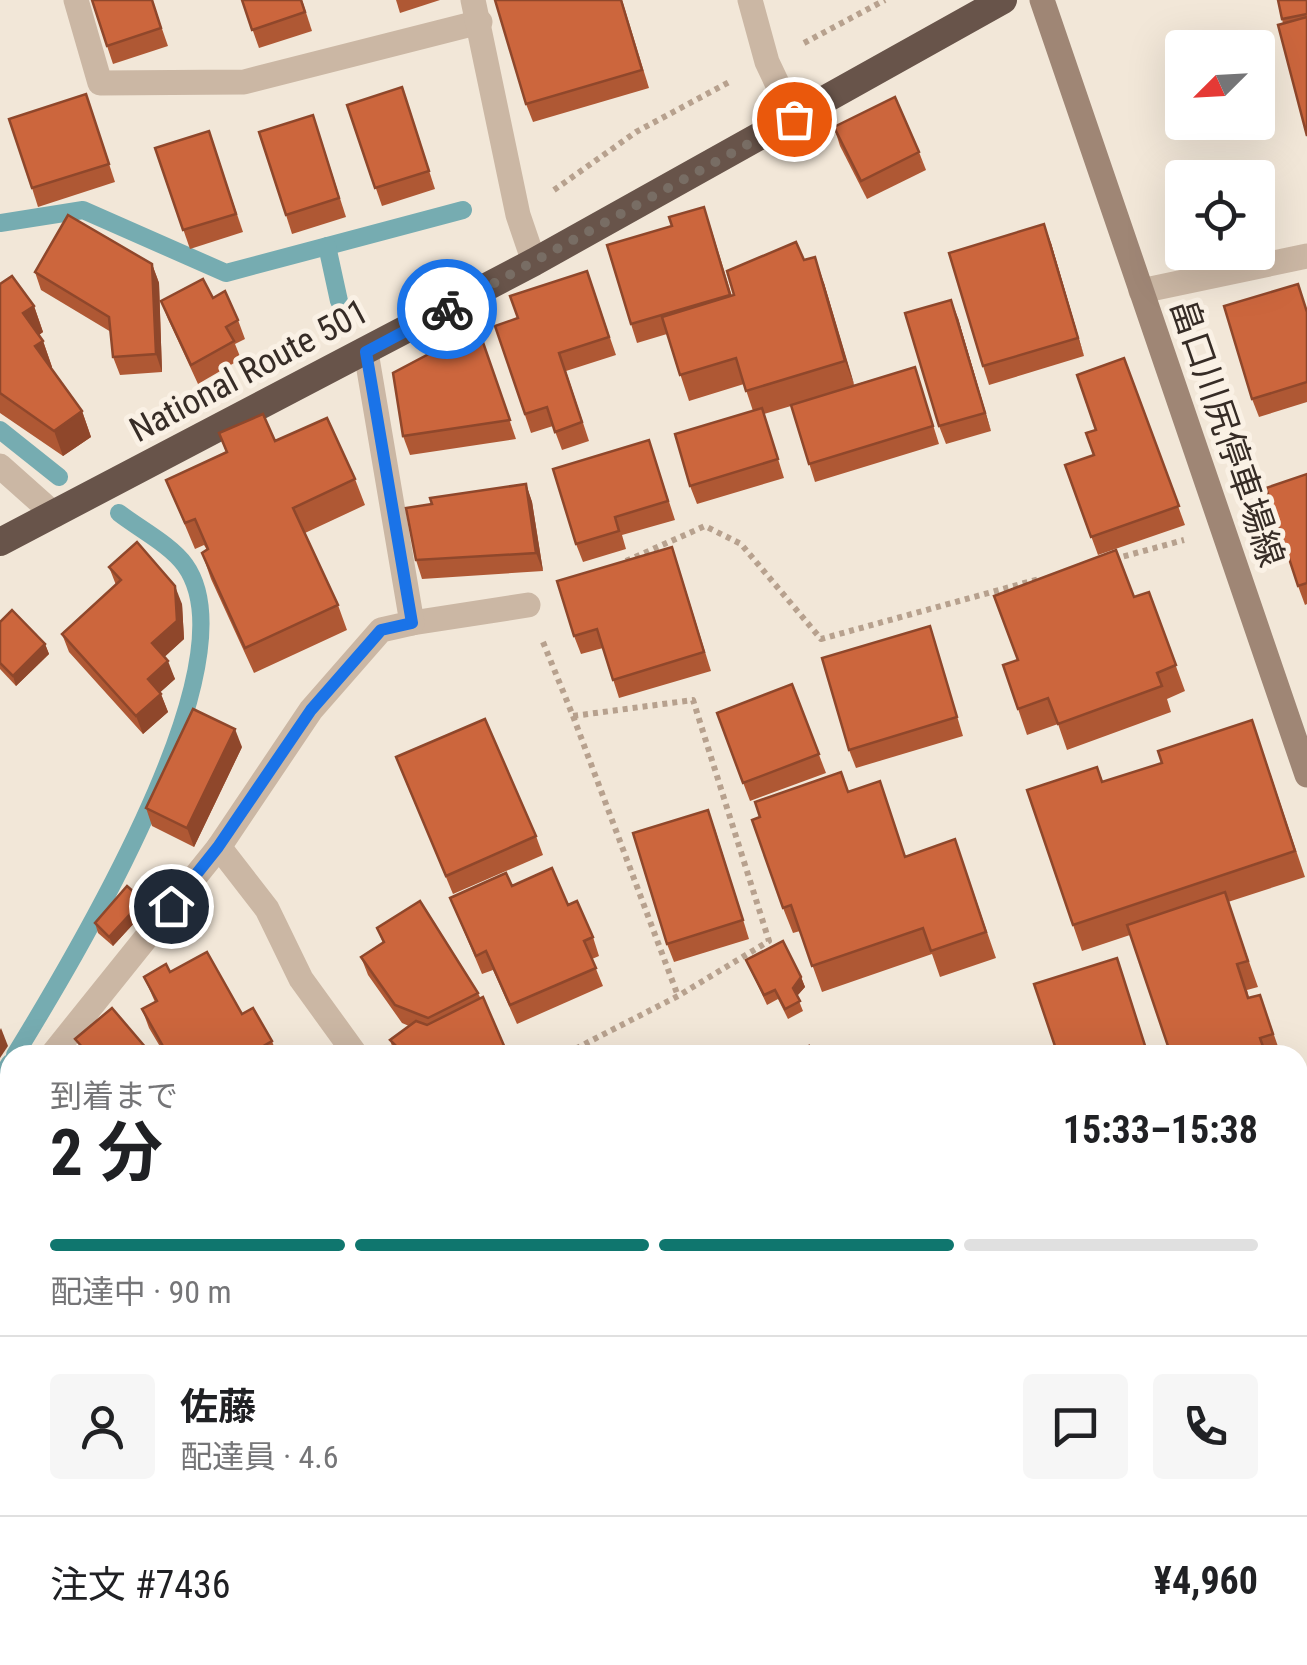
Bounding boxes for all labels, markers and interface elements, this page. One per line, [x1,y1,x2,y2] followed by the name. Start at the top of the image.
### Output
[1165,30,1275,140] north arrow
[1165,30,1275,270] map controls
[752,77,837,162] pin
[767,92,822,147] icon: bag
[1165,160,1275,270] button: locate
[397,259,497,359] courier
[420,282,475,337] icon: bike
[123,291,375,451] street label: National Route 501
[1162,294,1292,572] street label: 畠口川尻停車場線
[129,864,214,949] pin
[144,879,199,934] icon: home
[50,1077,178,1115] text: 到着まで
[1063,1108,1258,1152] text: 15:33–15:38
[50,1115,163,1191] text: 2 分
[50,1273,232,1311] text: 配達中 · 90 m
[50,1374,155,1479] button: person
[1023,1374,1128,1479] button: chat
[1153,1374,1258,1479] button: phone
[180,1385,256,1429] text: 佐藤
[180,1438,339,1476] text: 配達員 · 4.6
[1154,1559,1258,1603] text: ¥4,960
[50,1563,231,1607] text: 注文 #7436

